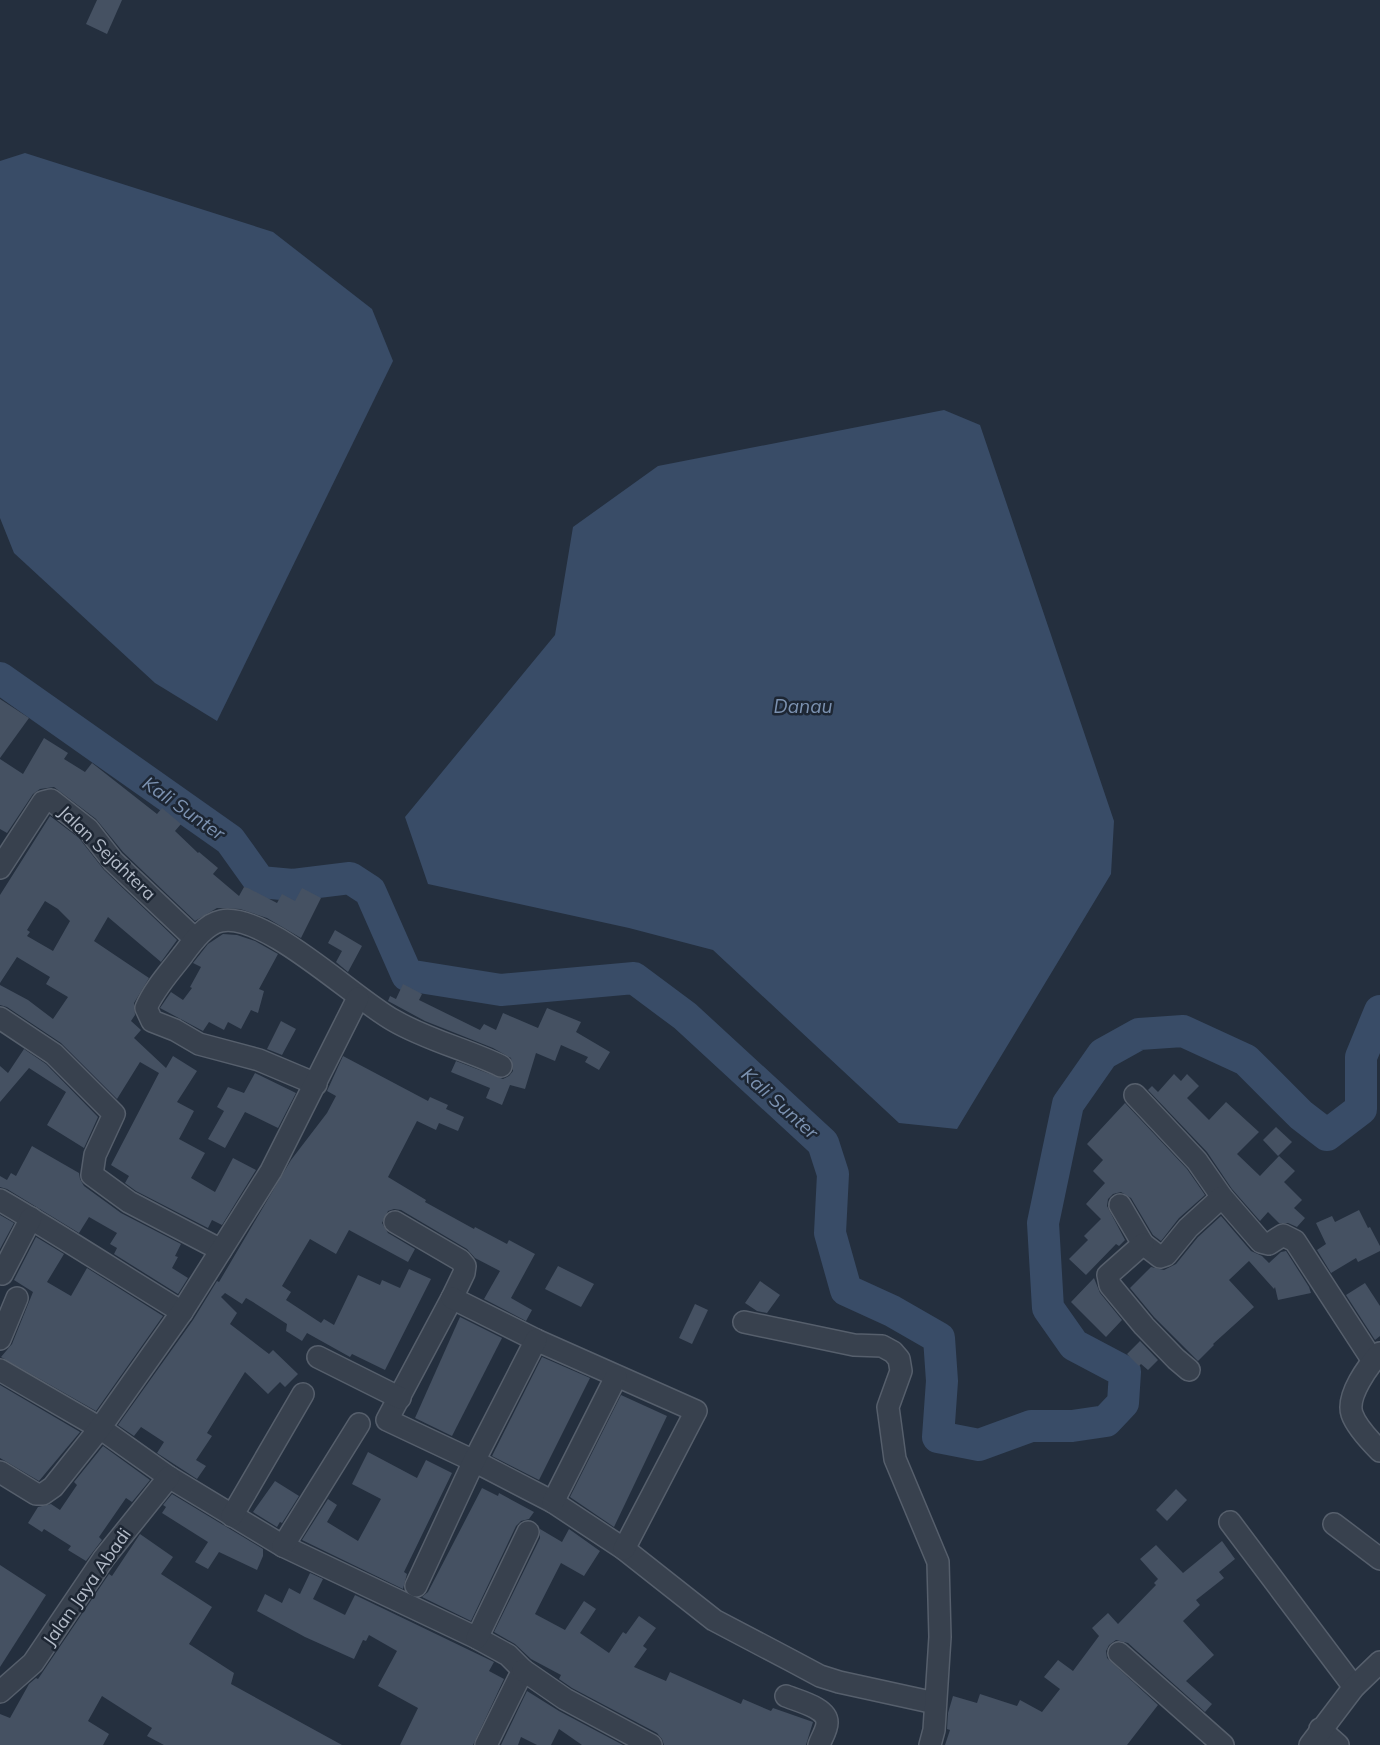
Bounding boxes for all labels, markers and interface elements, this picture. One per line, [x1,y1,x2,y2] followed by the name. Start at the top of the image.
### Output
[773,694,833,718] water label: Danau
[138,771,231,846] water label: Kali Sunter
[54,800,161,905] street label: Jalan Sejahtera
[737,1062,824,1144] water label: Kali Sunter
[37,1523,136,1650] street label: Jalan Jaya Abadi

